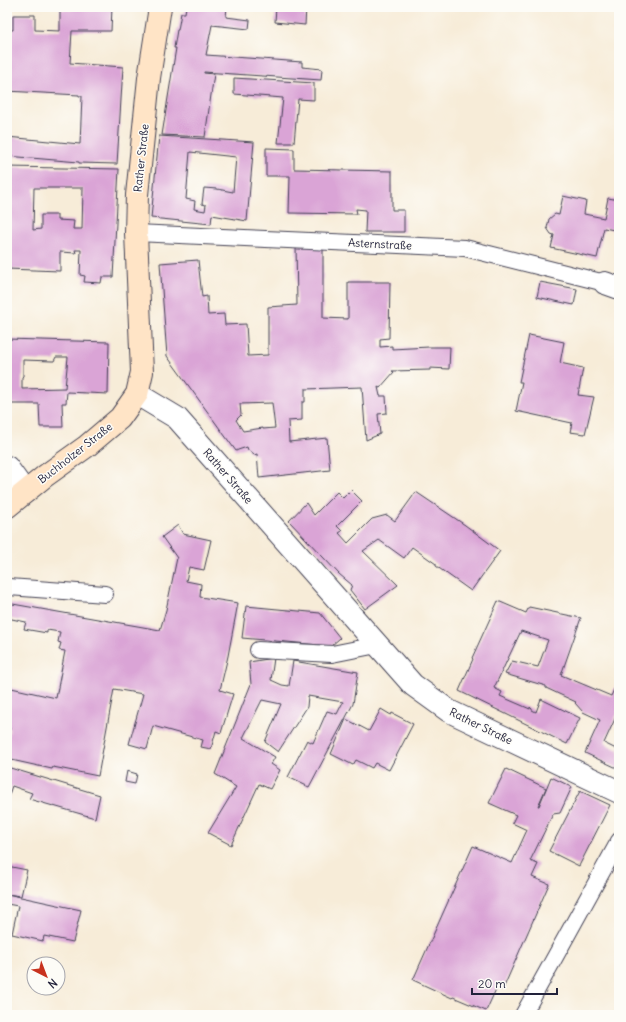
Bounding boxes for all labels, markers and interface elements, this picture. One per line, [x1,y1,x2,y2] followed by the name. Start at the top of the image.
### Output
[130,123,152,193] street label: Rather Straße
[348,235,412,253] street label: Asternstraße
[35,419,115,486] street label: Buchholzer Straße
[200,446,256,506] street label: Rather Straße
[447,705,515,747] street label: Rather Straße
[26,956,66,996] north arrow
[472,970,557,996] scale bar
[45,976,60,991] text: N
[478,976,506,991] text: 20 m

